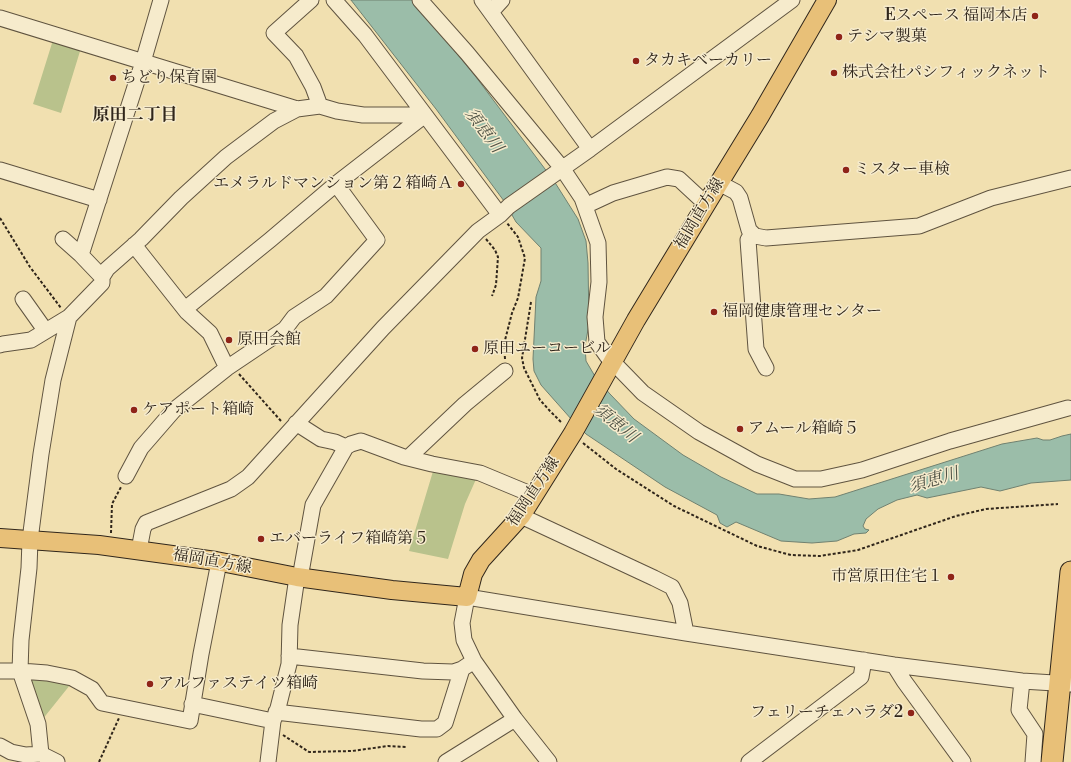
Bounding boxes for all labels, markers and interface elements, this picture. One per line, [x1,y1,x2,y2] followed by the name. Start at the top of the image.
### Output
[885,6,1027,26] place label: Eスペース 福岡本店
[1030,11,1040,21] marker: Eスペース 福岡本店
[847,27,927,47] place label: テシマ製菓
[834,32,844,42] marker: テシマ製菓
[644,51,772,71] place label: タカキベーカリー
[631,56,641,66] marker: タカキベーカリー
[842,63,1050,83] place label: 株式会社パシフィックネット
[121,68,217,88] place label: ちどり保育園
[829,68,839,78] marker: 株式会社パシフィックネット
[108,73,118,83] marker: ちどり保育園
[460,104,506,158] water label: 須恵川
[93,106,177,126] district label: 原田二丁目
[854,160,950,180] place label: ミスター車検
[841,165,851,175] marker: ミスター車検
[213,174,453,194] place label: エメラルドマンション第２箱崎Ａ
[671,175,729,253] street label: 福岡直方線
[456,179,466,189] marker: エメラルドマンション第２箱崎Ａ
[722,302,882,322] place label: 福岡健康管理センター
[709,307,719,317] marker: 福岡健康管理センター
[237,330,301,350] place label: 原田会館
[224,335,234,345] marker: 原田会館
[483,339,611,359] place label: 原田ユーコービル
[470,344,480,354] marker: 原田ユーコービル
[142,400,254,420] place label: ケアポート箱崎
[589,400,641,448] water label: 須恵川
[129,405,139,415] marker: ケアポート箱崎
[748,419,859,439] place label: アムール箱崎５
[735,424,745,434] marker: アムール箱崎５
[504,453,564,531] street label: 福岡直方線
[907,464,961,498] water label: 須恵川
[269,529,429,549] place label: エバーライフ箱崎第５
[256,534,266,544] marker: エバーライフ箱崎第５
[171,546,253,578] street label: 福岡直方線
[831,567,943,587] place label: 市営原田住宅１
[946,572,956,582] marker: 市営原田住宅１
[158,674,318,694] place label: アルファステイツ箱崎
[145,679,155,689] marker: アルファステイツ箱崎
[750,703,903,723] place label: フェリーチェハラダ2
[906,708,916,718] marker: フェリーチェハラダ2

